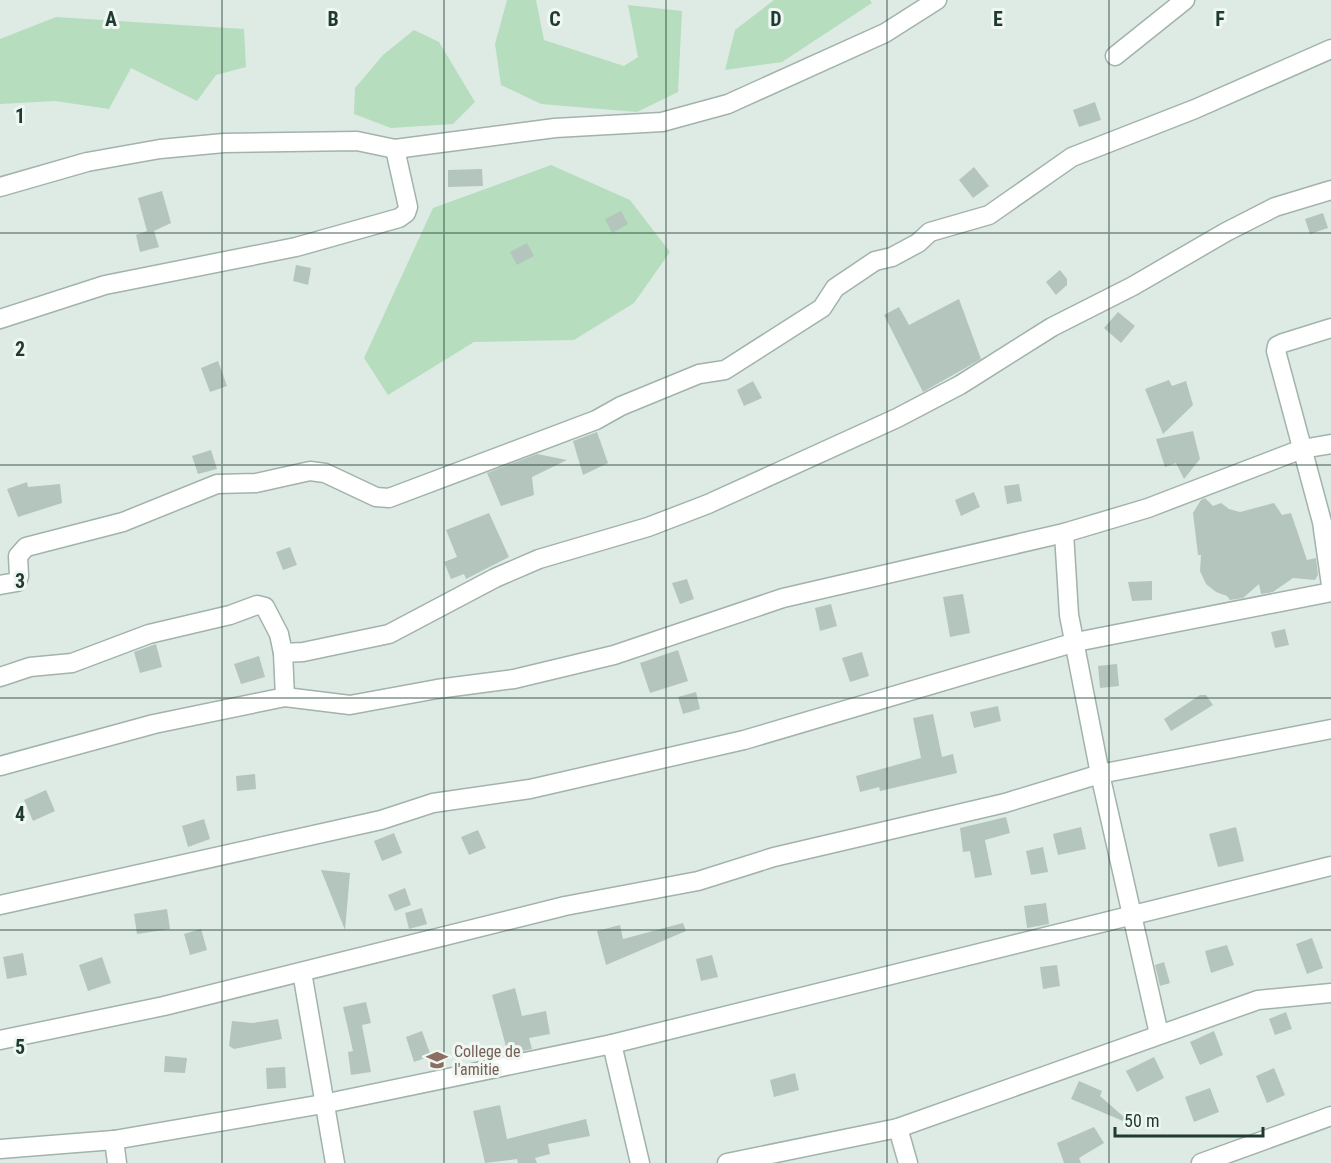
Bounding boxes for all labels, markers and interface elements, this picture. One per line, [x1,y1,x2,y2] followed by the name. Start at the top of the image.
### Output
[105,7,117,31] text: A
[327,7,339,31] text: B
[549,7,561,31] text: C
[770,7,782,31] text: D
[993,7,1003,31] text: E
[1215,7,1225,31] text: F
[15,104,25,128] text: 1
[15,337,25,361] text: 2
[15,569,25,593] text: 3
[15,802,25,826] text: 4
[15,1035,25,1059] text: 5
[454,1042,520,1079] place label: College de l'amitie
[425,1048,449,1072] school or university icon: College de l'amitie
[1115,1100,1264,1138] scale bar
[1124,1110,1159,1131] text: 50 m

